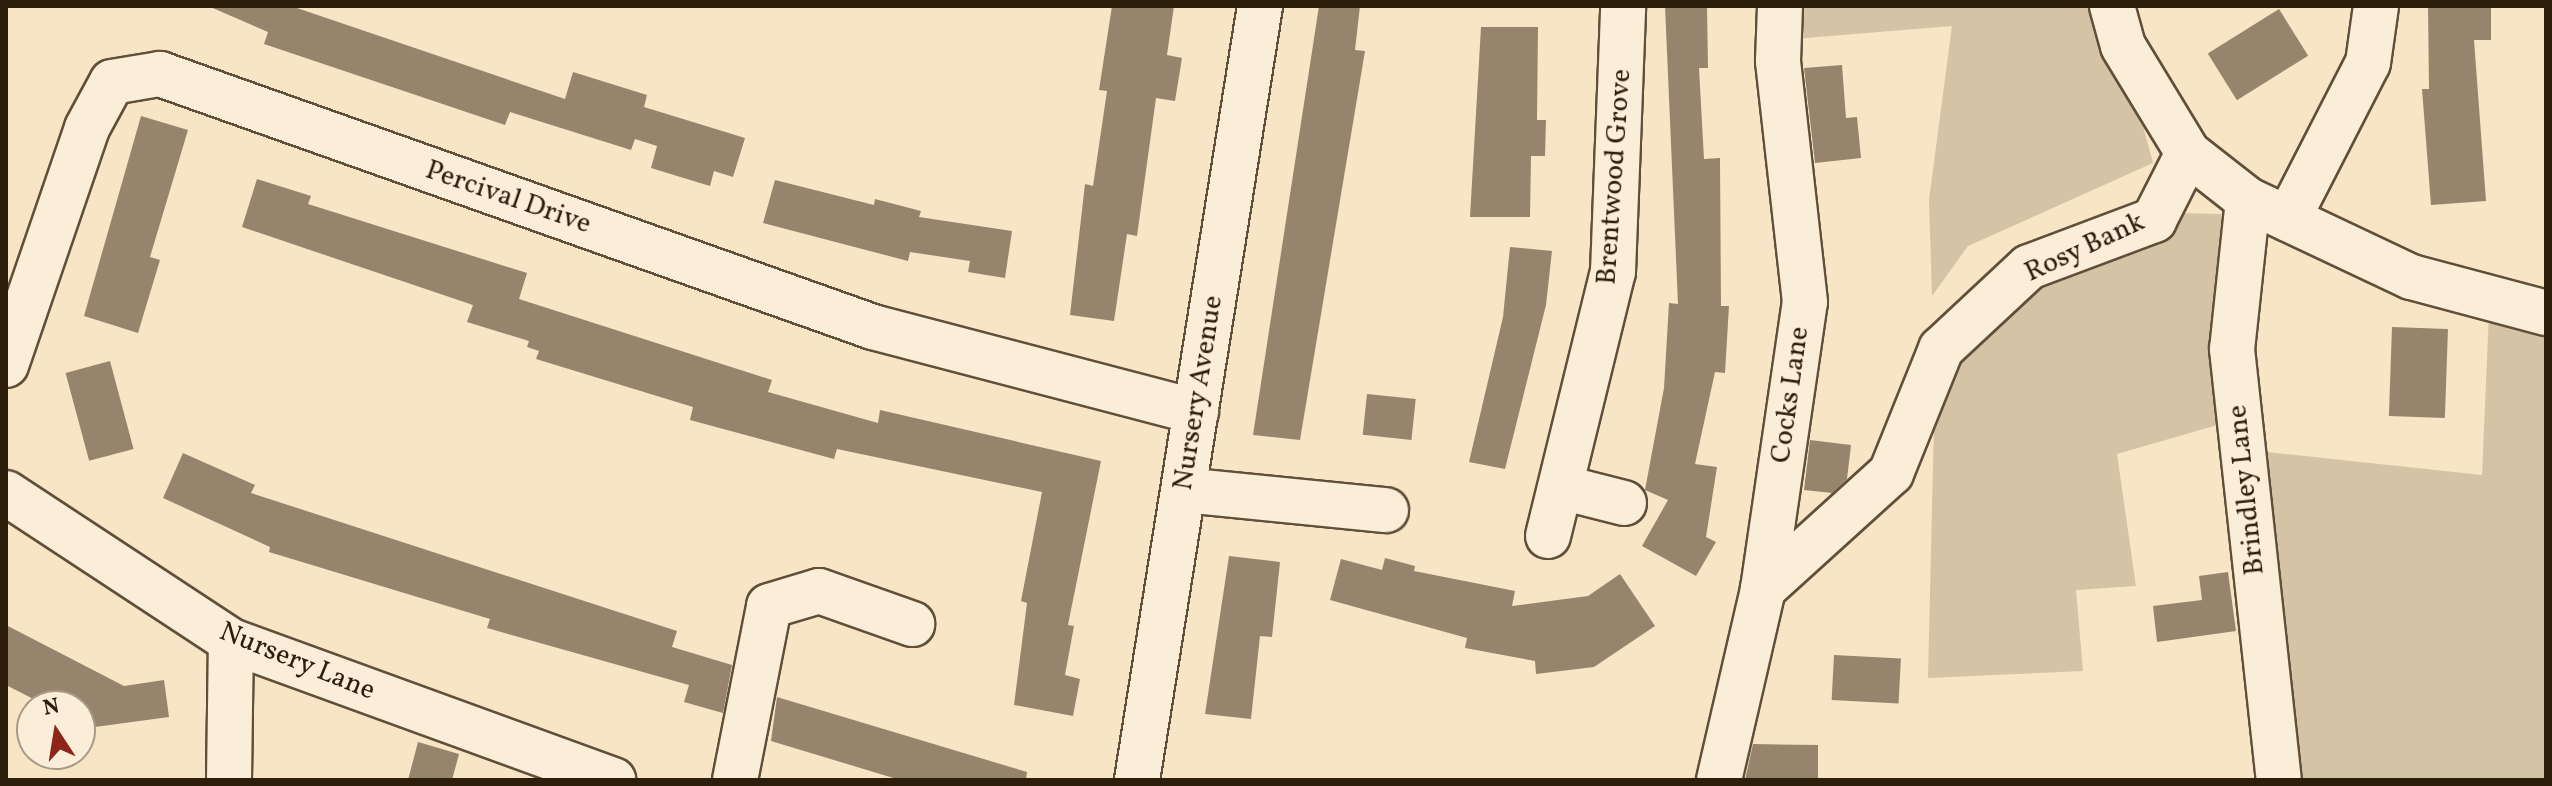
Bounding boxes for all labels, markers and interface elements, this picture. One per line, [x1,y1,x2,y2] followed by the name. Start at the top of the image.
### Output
[1591,68,1639,286] street label: Brentwood Grove
[421,154,595,242] street label: Percival Drive
[2019,206,2151,290] street label: Rosy Bank
[1167,293,1231,493] street label: Nursery Avenue
[1765,325,1817,465] street label: Cocks Lane
[2221,403,2273,577] street label: Brindley Lane
[214,615,380,709] street label: Nursery Lane
[16,690,96,770] north arrow
[40,691,62,725] text: N

